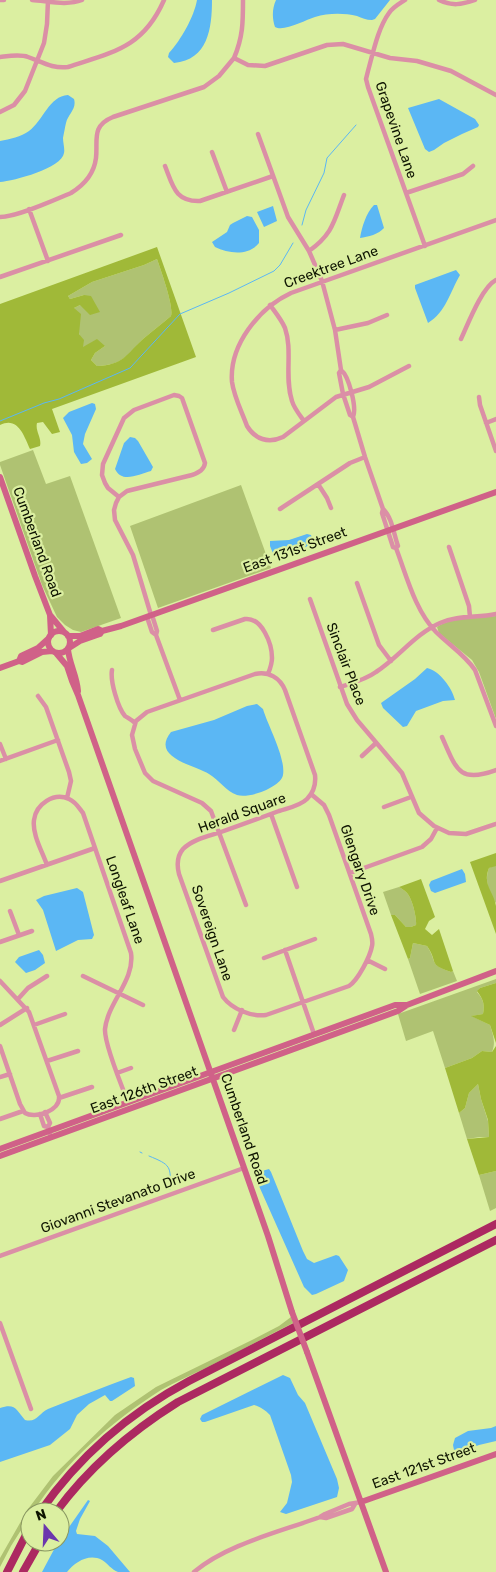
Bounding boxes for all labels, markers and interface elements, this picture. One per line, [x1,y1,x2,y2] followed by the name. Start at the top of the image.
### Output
[371,79,421,181] street label: Grapevine Lane
[282,242,381,292] street label: Creektree Lane
[9,484,65,600] street label: Cumberland Road
[241,523,350,577] street label: East 131st Street
[322,620,370,708] street label: Sinclair Place
[196,789,288,837] street label: Herald Square
[336,822,384,918] street label: Glengary Drive
[102,854,148,946] street label: Longleaf Lane
[188,883,236,983] street label: Sovereign Lane
[88,1063,200,1117] street label: East 126th Street
[217,1071,271,1187] street label: Cumberland Road
[38,1165,198,1237] street label: Giovanni Stevanato Drive
[370,1439,479,1493] street label: East 121st Street
[20,1502,70,1552] north arrow
[33,1506,48,1525] text: N

